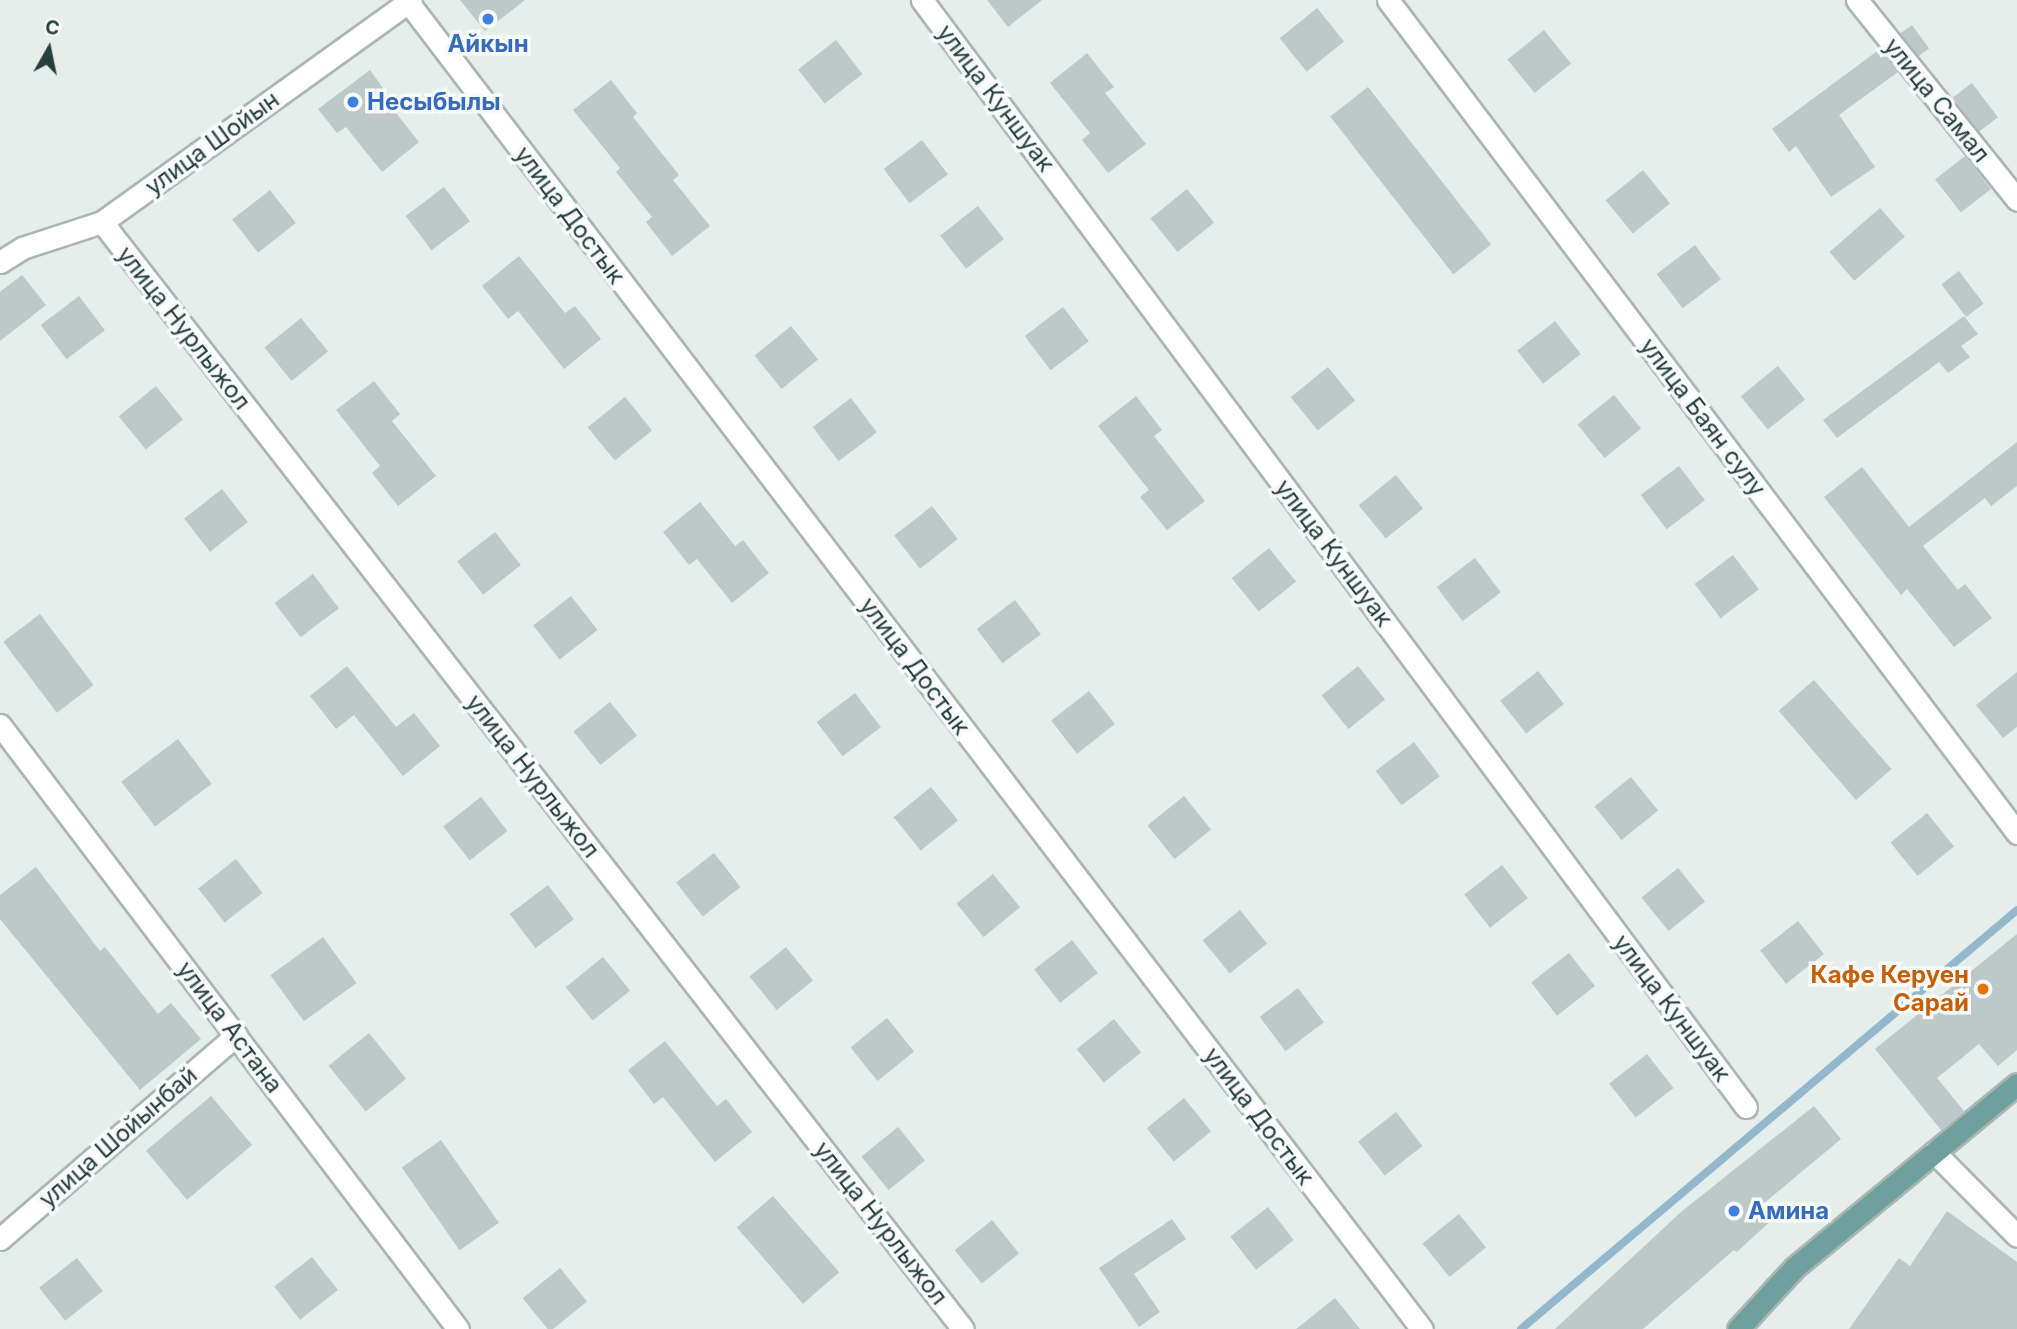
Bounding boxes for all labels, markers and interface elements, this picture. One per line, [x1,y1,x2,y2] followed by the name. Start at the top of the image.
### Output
[480,11,496,27] marker: Айкын
[14,14,84,84] north arrow
[44,15,61,40] text: С
[931,19,1061,177] street label: улица Куншуак
[447,30,529,58] place label: Айкын
[1878,32,1996,168] street label: улица Самал
[139,85,285,201] street label: улица Шойын
[367,88,501,116] place label: Несыбылы
[345,94,361,110] marker: Несыбылы
[509,140,631,290] street label: улица Достык
[111,240,257,416] street label: улица Нурлыжол
[1634,332,1772,502] street label: улица Баян сулу
[1269,474,1399,632] street label: улица Куншуак
[854,591,976,741] street label: улица Достык
[460,688,606,864] street label: улица Нурлыжол
[1607,929,1737,1087] street label: улица Куншуак
[171,955,289,1099] street label: улица Астана
[1810,961,1969,1017] place label: Кафе Керуен Сарай
[1975,981,1991,997] marker: Кафе Керуен Сарай
[1198,1041,1320,1191] street label: улица Достык
[33,1060,203,1214] street label: улица Шойынбай
[808,1135,954,1311] street label: улица Нурлыжол
[1748,1197,1829,1225] place label: Амина
[1726,1203,1742,1219] marker: Амина

